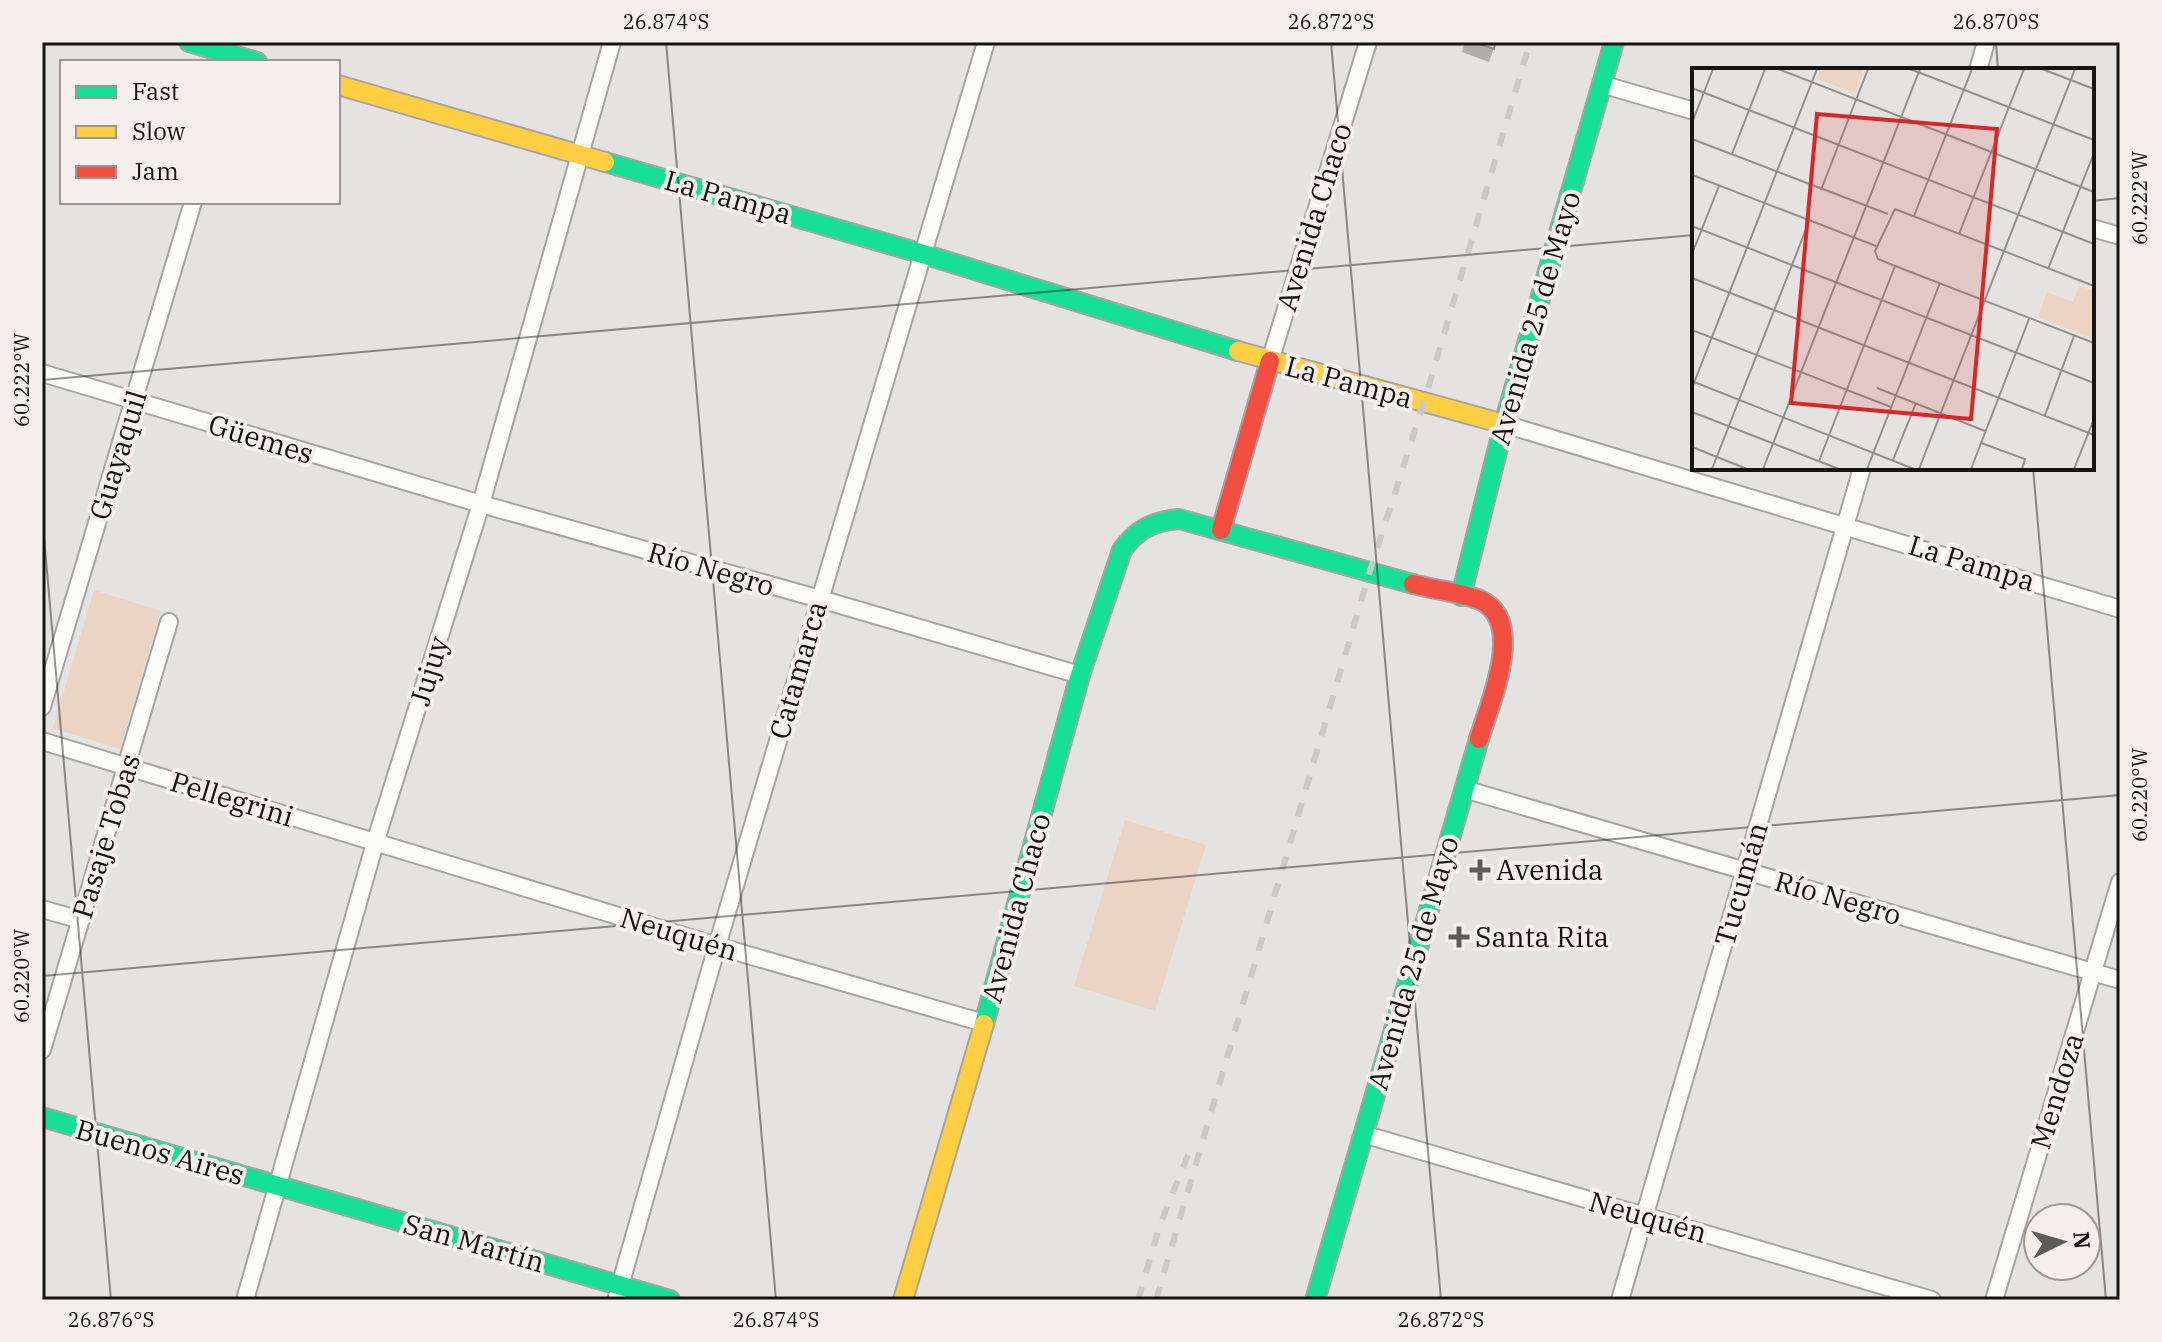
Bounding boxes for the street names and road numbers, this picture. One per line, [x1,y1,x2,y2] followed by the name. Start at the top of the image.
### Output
[1267,118,1360,315] street label: Avenida Chaco
[660,161,796,232] street label: La Pampa
[1481,187,1588,449] street label: Avenida 25 de Mayo
[1281,347,1417,416] street label: La Pampa
[80,386,155,524] street label: Guayaquil
[204,405,318,472] street label: Güemes
[1904,526,2040,599] street label: La Pampa
[644,533,779,604] street label: Río Negro
[760,596,835,743] street label: Catamarca
[400,632,457,710] street label: Jujuy
[63,749,148,923] street label: Pasaje Tobas
[166,762,298,835] street label: Pellegrini
[972,809,1059,1007] street label: Avenida Chaco
[1705,818,1776,950] street label: Tucumán
[1359,832,1466,1094] street label: Avenida 25 de Mayo
[1771,862,1906,933] street label: Río Negro
[616,898,742,969] street label: Neuquén
[2021,1028,2092,1153] street label: Mendoza
[72,1110,249,1193] street label: Buenos Aires
[1585,1182,1711,1251] street label: Neuquén
[399,1205,549,1280] street label: San Martín

